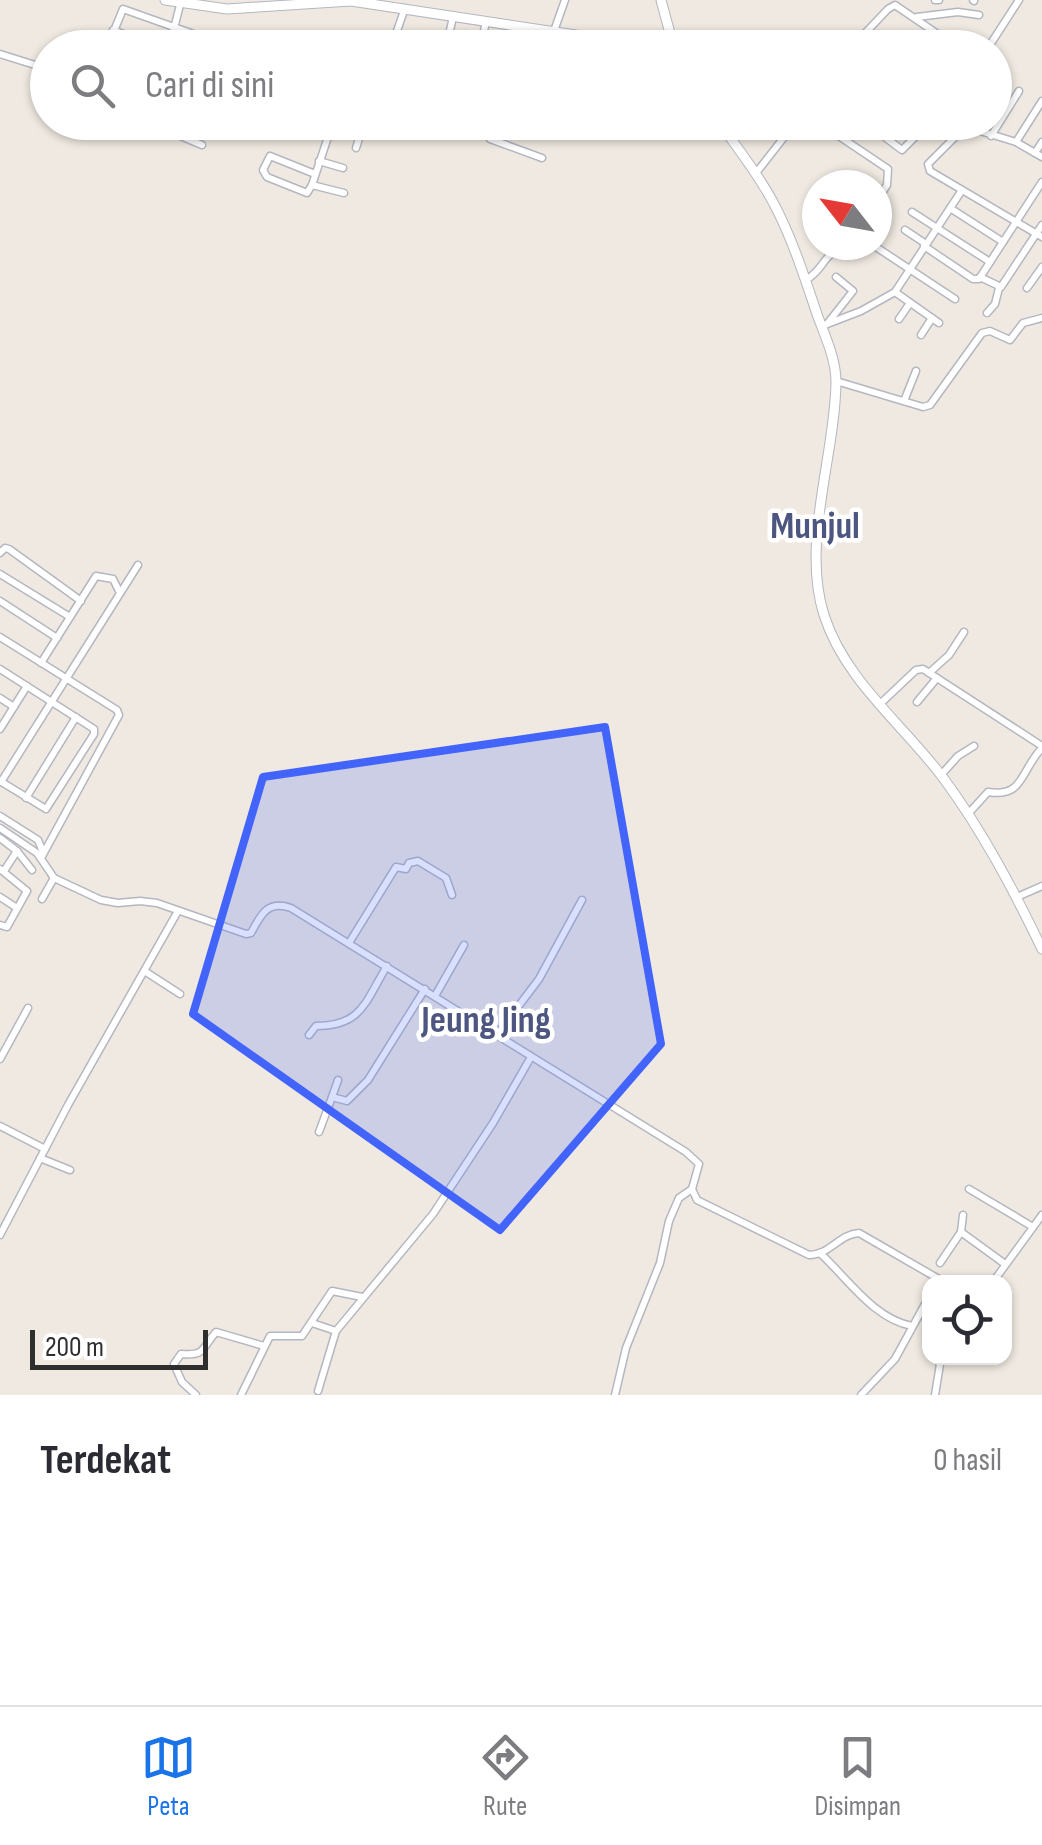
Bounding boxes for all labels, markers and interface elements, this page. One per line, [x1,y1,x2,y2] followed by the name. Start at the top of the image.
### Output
[30,30,1012,140] search box
[65,58,120,113] icon: search
[145,63,274,108] text: Cari di sini
[802,170,892,260] north arrow
[770,504,860,549] district label: Munjul
[420,998,551,1043] district label: Jeung Jing
[922,1275,1012,1365] map controls
[922,1275,1012,1365] button: locate
[30,1325,208,1370] scale bar
[45,1331,104,1364] text: 200 m
[40,1435,171,1486] text: Terdekat
[933,1441,1002,1480] text: 0 hasil
[141,1730,196,1823] tab: Peta
[478,1730,533,1823] tab: Rute
[815,1730,901,1823] tab: Disimpan

